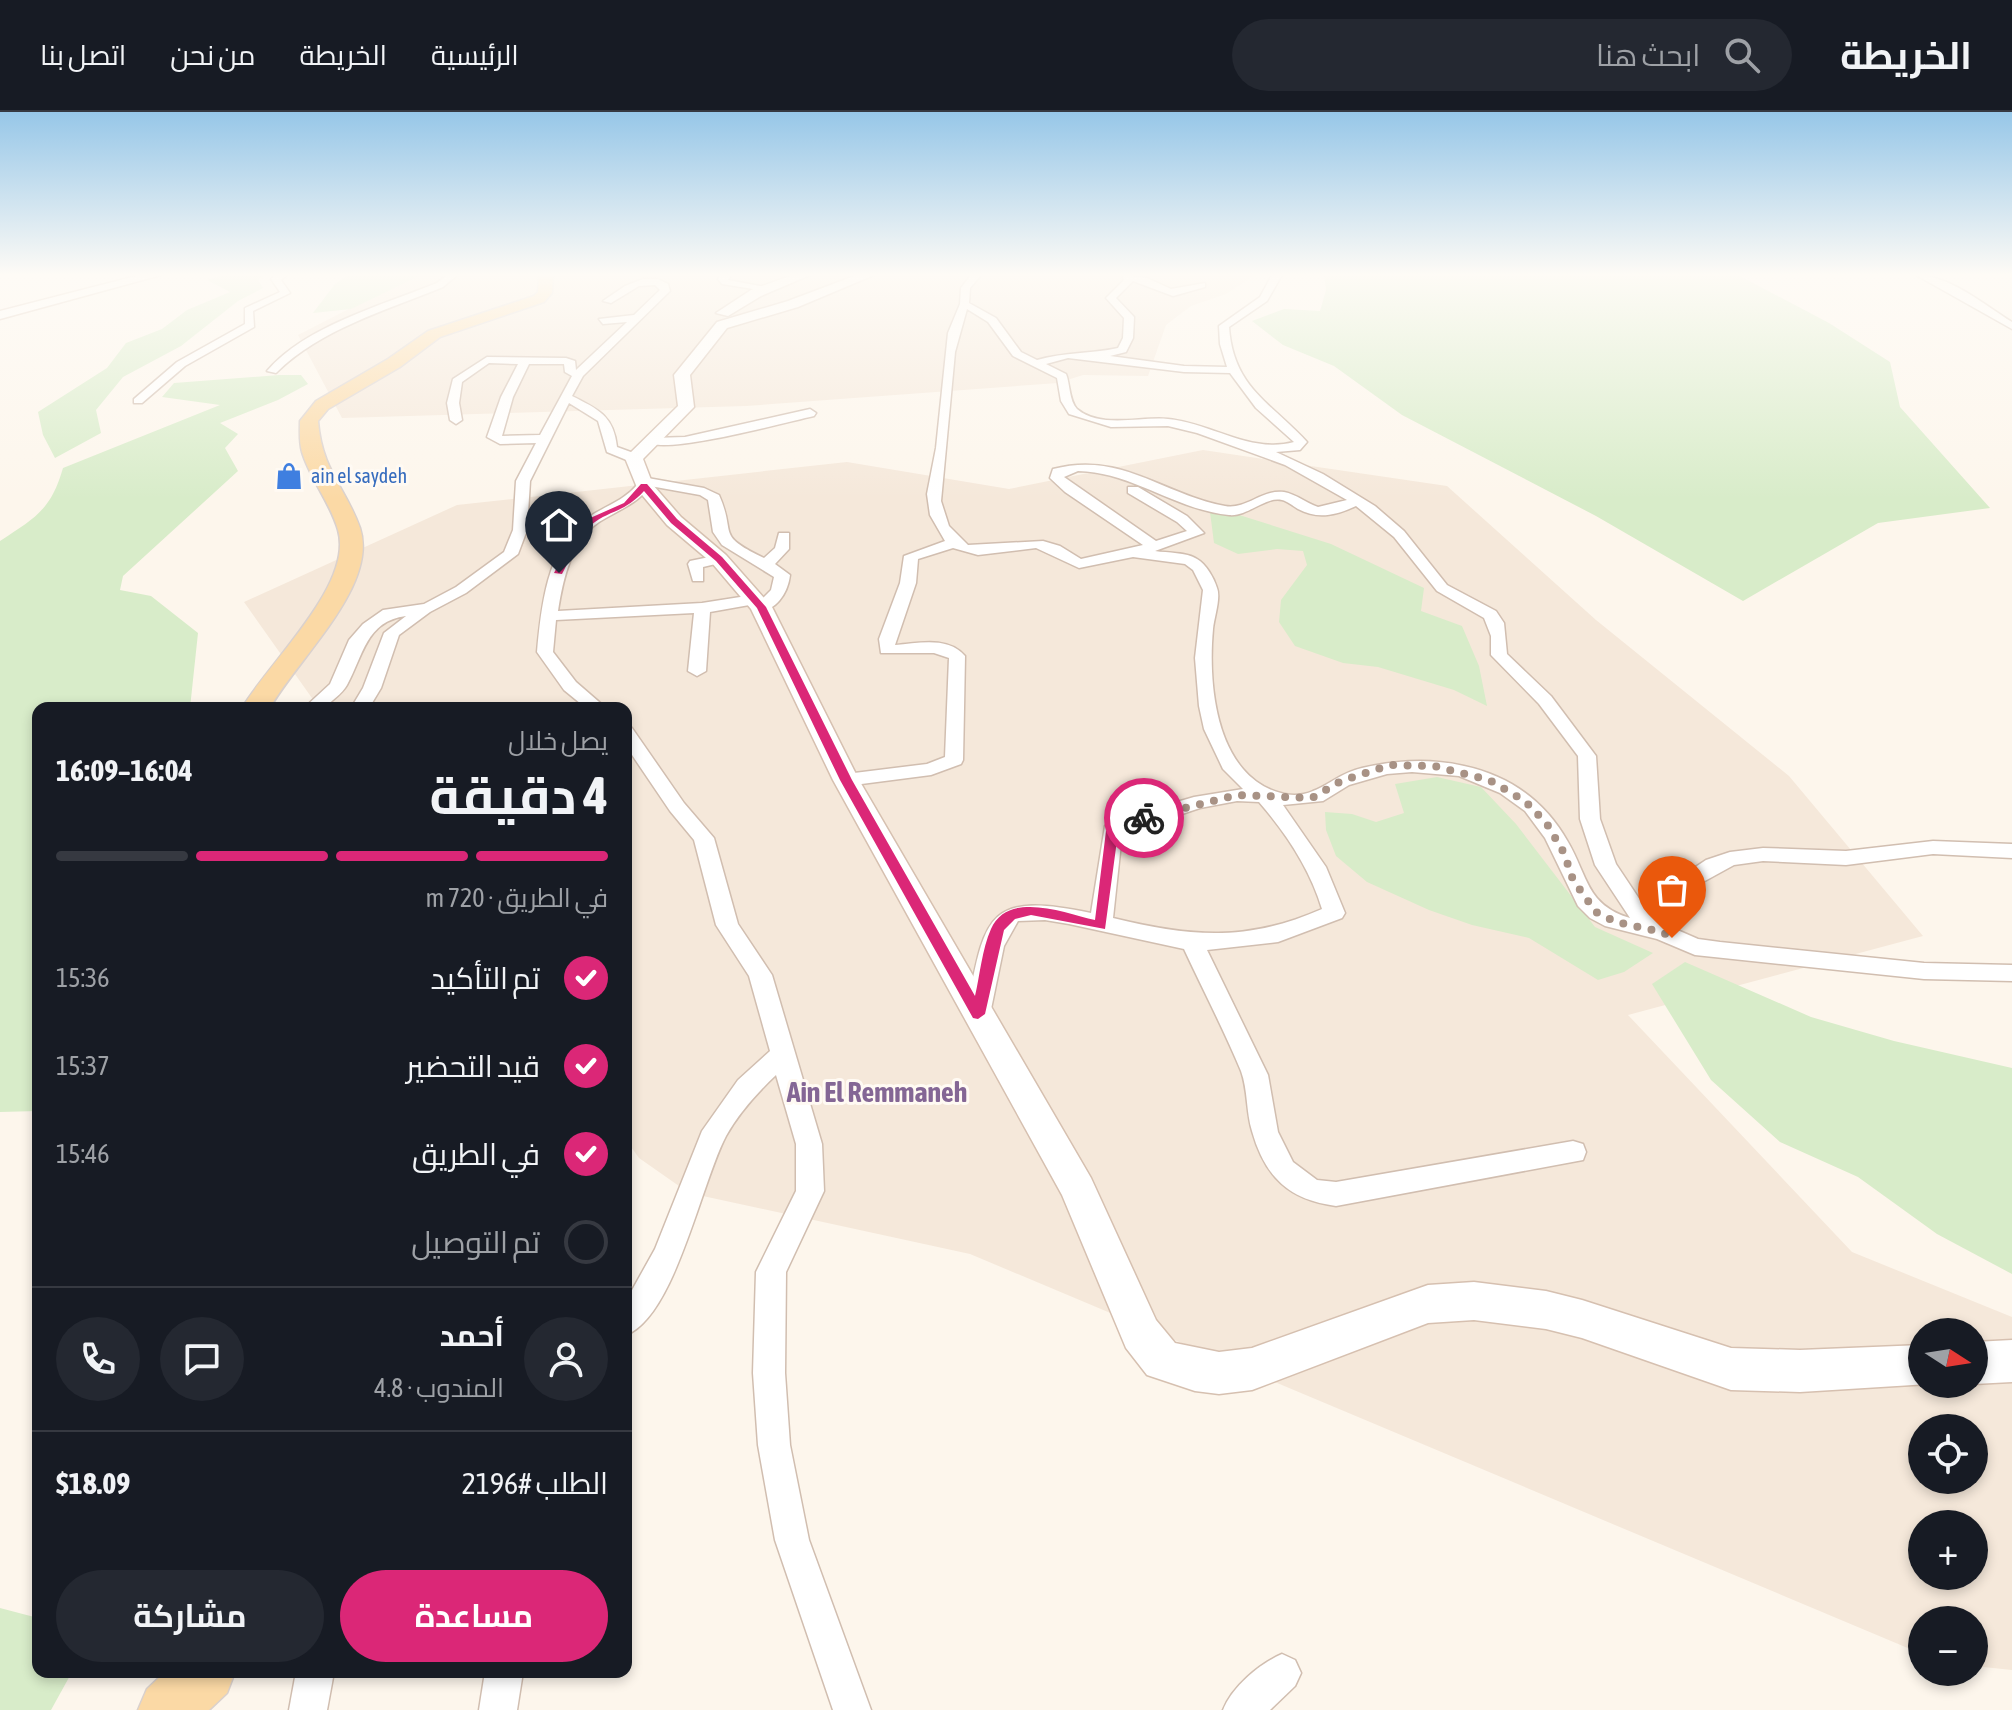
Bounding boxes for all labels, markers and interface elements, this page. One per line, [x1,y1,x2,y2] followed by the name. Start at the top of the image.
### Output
[1232,19,1792,91] search box
[1720,33,1764,77] icon: search
[1840,34,1972,77] text: الخريطة
[1596,38,1700,72] text: ابحث هنا
[40,39,126,71] text: اتصل بنا
[170,39,256,71] text: من نحن
[300,39,387,71] text: الخريطة
[431,39,519,71] text: الرئيسية
[274,461,304,491] shop icon: ain el saydeh
[311,464,407,487] place label: ain el saydeh
[525,491,593,573] pin
[537,503,581,547] icon: home
[508,726,608,756] text: يصل خلال
[56,753,193,787] text: 16:04–16:09
[429,765,608,825] text: 4 دقيقة
[1104,778,1184,858] courier
[1122,796,1166,840] icon: bike
[1638,856,1706,938] pin
[1650,868,1694,912] icon: bag
[425,883,608,913] text: في الطريق · 720 m
[564,956,608,1000] icon: check
[431,961,540,995] text: تم التأكيد
[56,963,110,993] text: 15:36
[564,1044,608,1088] icon: check
[406,1049,540,1083] text: قيد التحضير
[56,1051,110,1081] text: 15:37
[786,1076,967,1108] district label: Ain El Remmaneh
[564,1132,608,1176] icon: check
[412,1137,540,1171] text: في الطريق
[56,1139,110,1169] text: 15:46
[411,1225,540,1259] text: تم التوصيل
[56,1317,140,1401] button: phone
[160,1317,244,1401] button: chat
[524,1317,608,1401] button: person
[440,1318,504,1352] text: أحمد
[1908,1318,1988,1398] north arrow
[1908,1318,1988,1686] map controls
[374,1373,504,1403] text: المندوب · 4.8
[1908,1414,1988,1494] button: locate
[56,1466,130,1500] text: $18.09
[462,1466,608,1500] text: الطلب #2196
[1908,1510,1988,1590] button: +
[56,1570,324,1662] button: مشاركة
[340,1570,608,1662] button: مساعدة
[1908,1606,1988,1686] button: −

